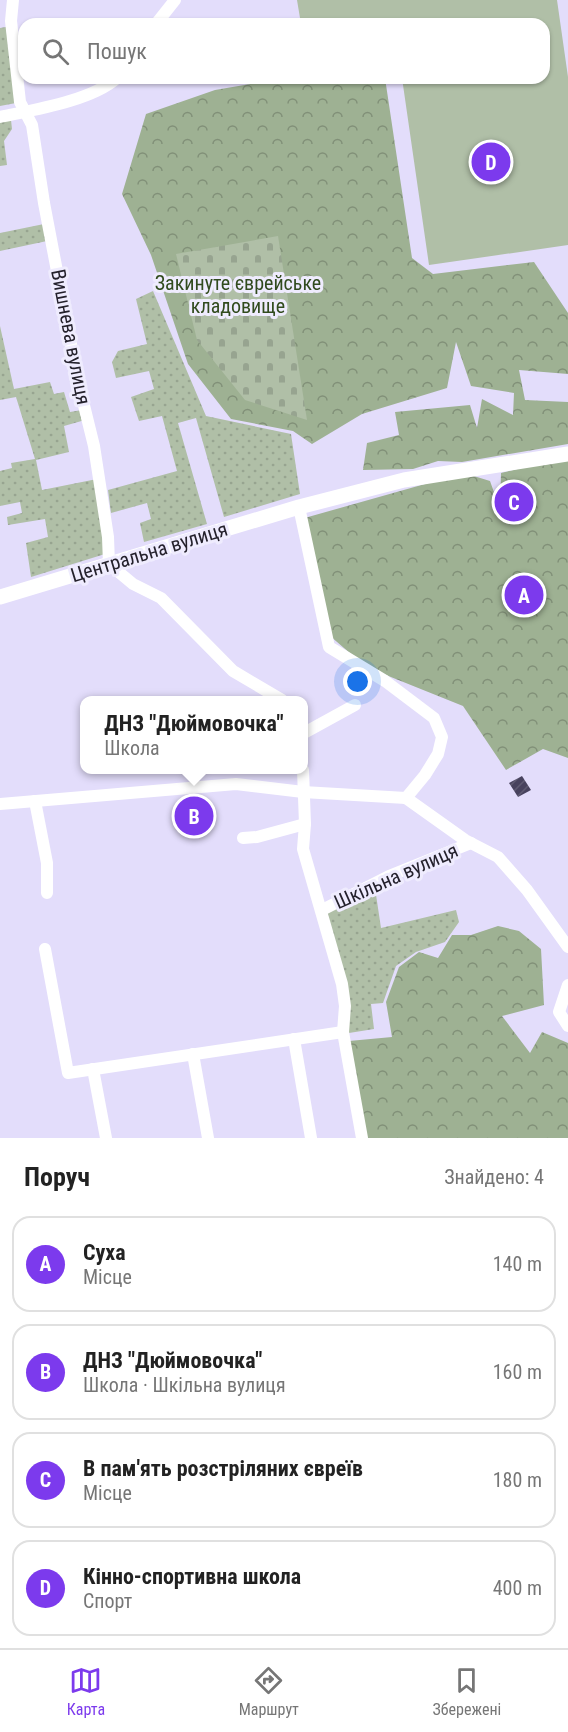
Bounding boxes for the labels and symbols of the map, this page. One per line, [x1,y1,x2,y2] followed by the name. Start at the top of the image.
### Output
[472,140,510,184] pin: D
[46,267,96,407] street label: Вишнева вулиця
[155,271,321,318] park label: Закинуте єврейське кладовище
[494,480,534,524] pin: C
[68,517,230,587] street label: Центральна вулиця
[504,572,544,618] pin: A
[343,667,372,696] your location
[174,794,214,838] pin: B
[330,838,462,914] street label: Шкільна вулиця

